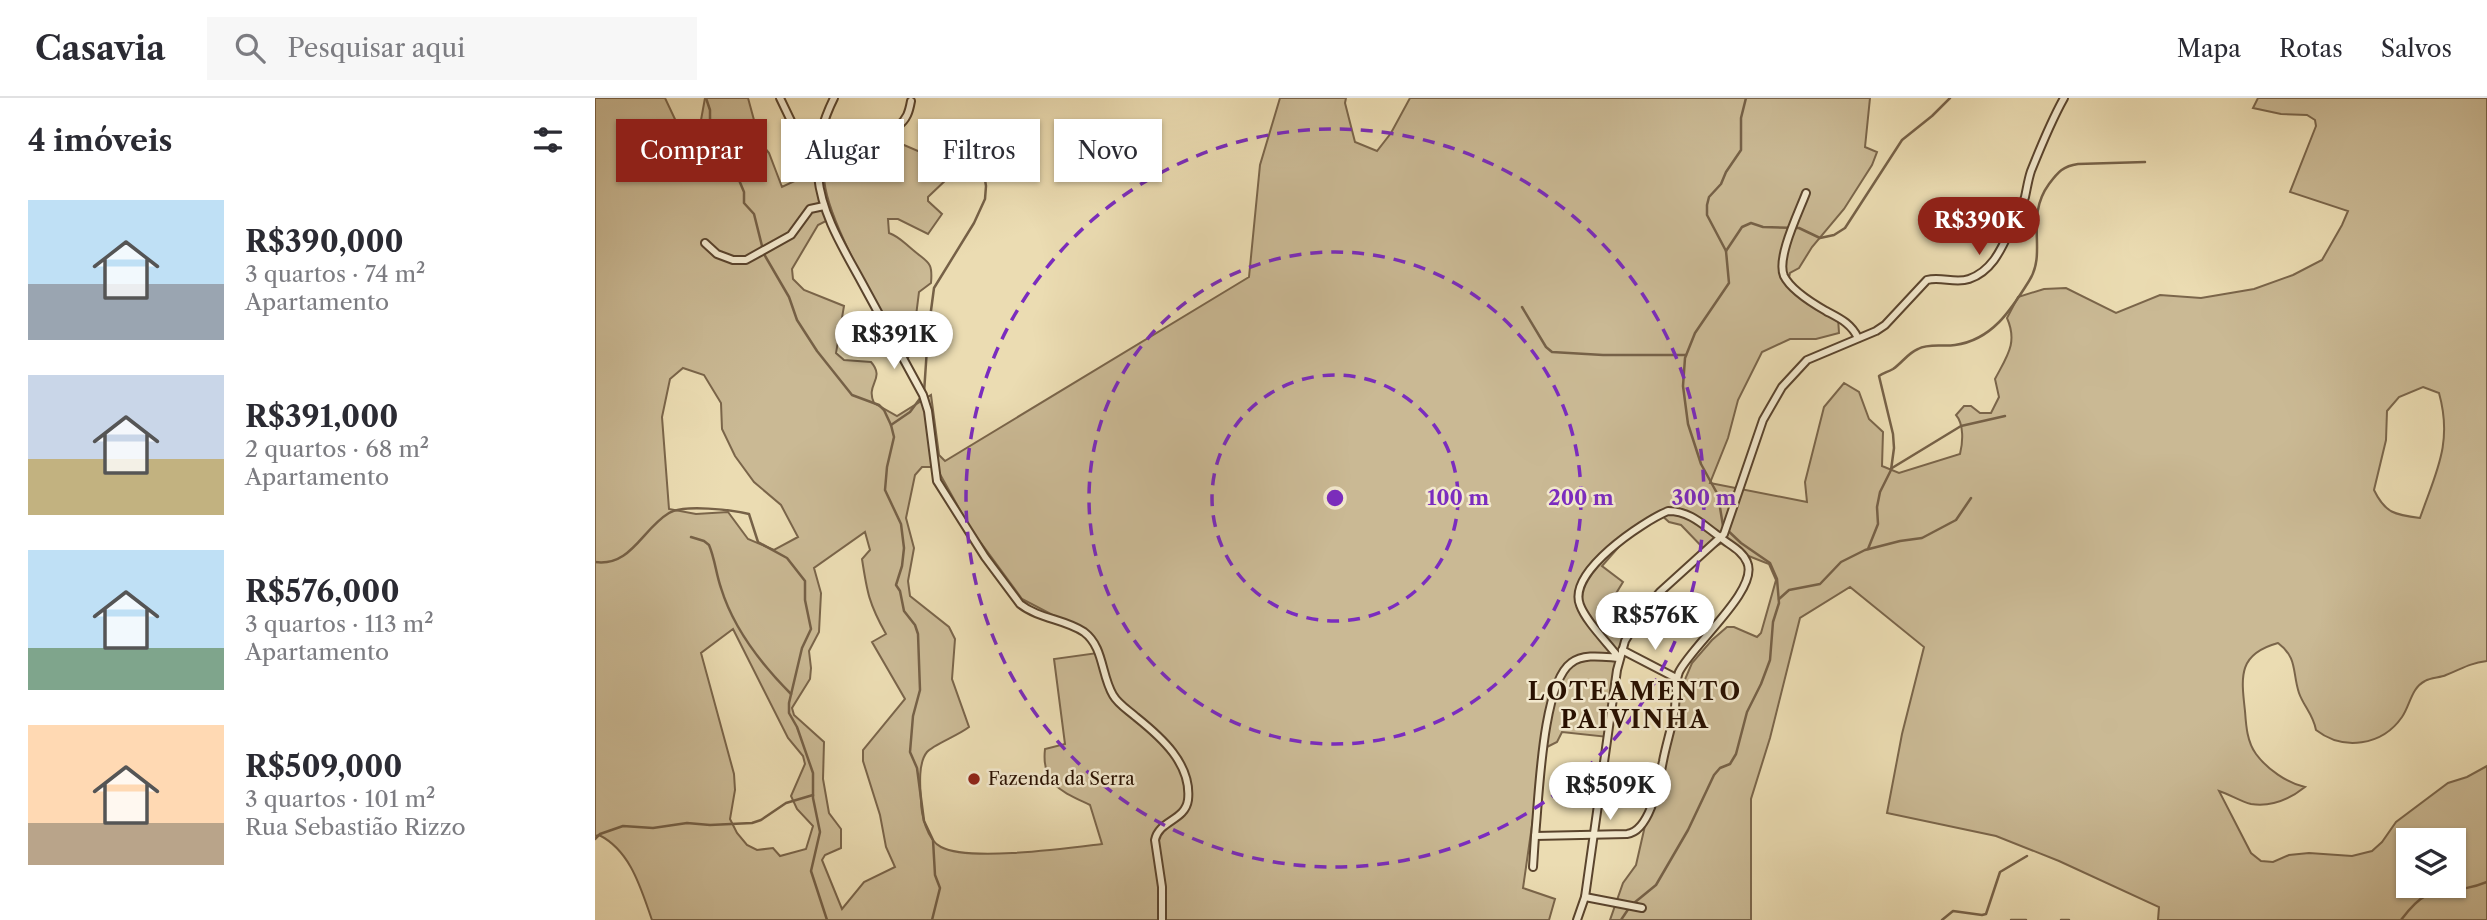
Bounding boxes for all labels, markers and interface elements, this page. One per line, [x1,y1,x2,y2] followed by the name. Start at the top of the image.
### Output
[207,17,697,80] search box
[35,28,165,69] text: Casavia
[231,29,269,67] icon: search
[287,32,465,64] text: Pesquisar aqui
[2177,34,2241,63] text: Mapa
[2279,34,2343,63] text: Rotas
[2381,34,2452,63] text: Salvos
[616,119,767,182] chip: Comprar
[781,119,904,182] chip: Alugar
[918,119,1040,182] chip: Filtros
[1054,119,1162,182] chip: Novo
[529,121,567,159] icon: filters
[28,122,173,159] text: 4 imóveis
[1922,198,2036,257] pin: R$390K
[1934,206,2024,234] text: R$390K
[245,223,404,260] text: R$390,000
[84,228,168,312] icon: home
[245,260,426,288] text: 3 quartos · 74 m²
[245,288,389,316] text: Apartamento
[837,312,951,371] pin: R$391K
[851,320,937,348] text: R$391K
[245,398,398,435] text: R$391,000
[84,403,168,487] icon: home
[245,435,429,463] text: 2 quartos · 68 m²
[245,463,389,491] text: Apartamento
[1427,485,1489,510] text: 100 m
[1548,485,1614,510] text: 200 m
[1672,485,1736,510] text: 300 m
[1323,486,1347,510] centre of rings
[245,573,400,610] text: R$576,000
[84,578,168,662] icon: home
[1598,592,1712,652] pin: R$576K
[1612,601,1698,629] text: R$576K
[245,610,434,638] text: 3 quartos · 113 m²
[245,638,389,666] text: Apartamento
[1528,677,1742,734] district label: LOTEAMENTO PAIVINHA
[245,748,402,785] text: R$509,000
[84,753,168,837] icon: home
[1553,762,1667,822] pin: R$509K
[988,768,1135,790] place label: Fazenda da Serra
[966,771,982,787] marker: Fazenda da Serra
[1565,771,1655,799] text: R$509K
[245,785,436,813] text: 3 quartos · 101 m²
[245,813,466,841] text: Rua Sebastião Rizzo
[2396,828,2466,898] map controls
[2396,828,2466,898] button: layers

